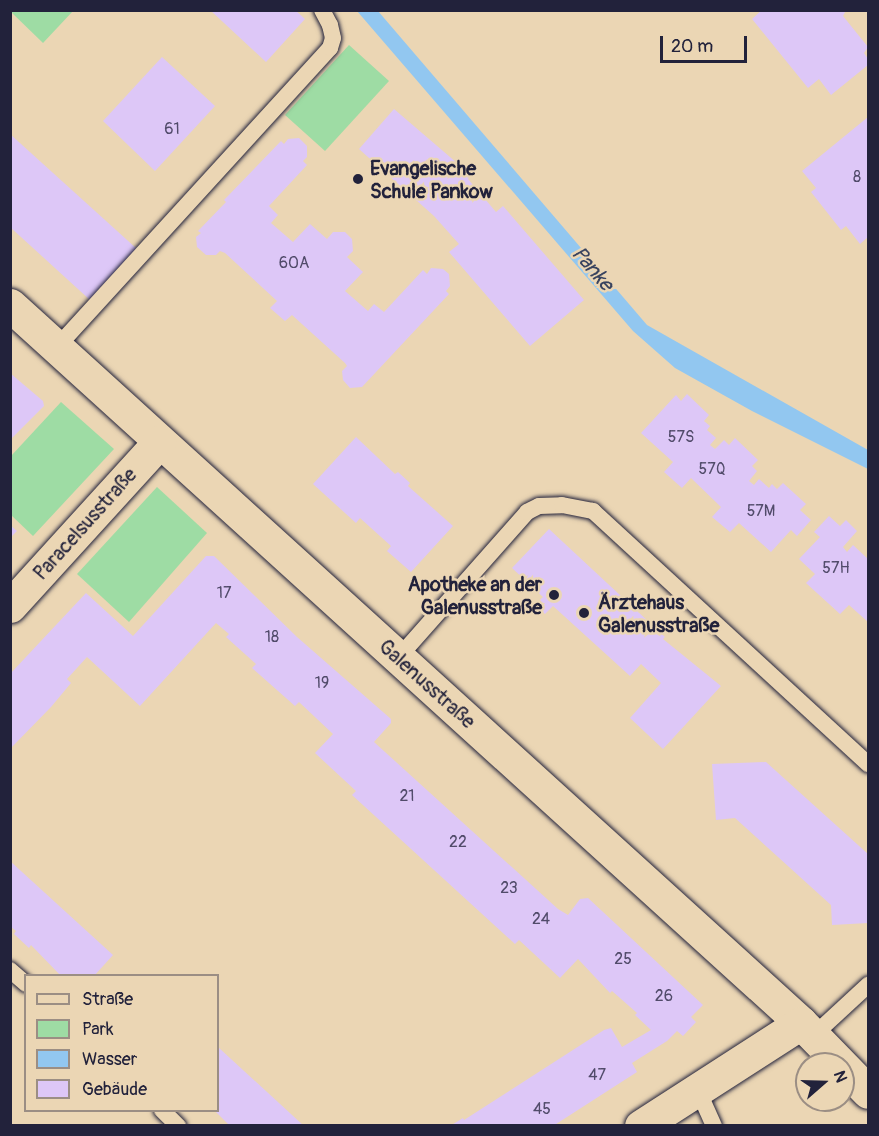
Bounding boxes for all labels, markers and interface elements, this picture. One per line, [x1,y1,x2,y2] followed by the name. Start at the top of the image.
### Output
[663,24,750,62] scale bar
[671,35,713,58] text: 20 m
[164,119,180,139] house number: 61
[370,156,493,203] place label: Evangelische Schule Pankow
[853,167,861,187] house number: 8
[351,172,365,186] marker: Evangelische Schule Pankow
[566,242,618,296] water label: Panke
[279,253,309,273] house number: 60A
[668,427,694,447] house number: 57S
[699,459,725,479] house number: 57Q
[28,463,142,585] street label: Paracelsusstraße
[747,501,775,521] house number: 57M
[822,558,850,578] house number: 57H
[408,572,542,619] place label: Apotheke an der Galenusstraße
[217,583,231,603] house number: 17
[547,588,561,602] marker: Apotheke an der Galenusstraße
[598,590,719,637] place label: Ärztehaus Galenusstraße
[575,604,593,622] marker: Ärztehaus Galenusstraße
[265,627,279,647] house number: 18
[374,634,480,734] street label: Galenusstraße
[315,673,329,693] house number: 19
[399,786,415,806] house number: 21
[449,832,467,852] house number: 22
[500,878,518,898] house number: 23
[532,909,550,929] house number: 24
[614,949,632,969] house number: 25
[24,974,219,1112] legend
[655,986,673,1006] house number: 26
[82,988,133,1011] text: Straße
[82,1018,114,1041] text: Park
[82,1048,137,1071] text: Wasser
[795,1052,855,1112] north arrow
[588,1065,606,1085] house number: 47
[829,1068,851,1085] text: N
[82,1078,147,1101] text: Gebäude
[533,1099,551,1119] house number: 45

